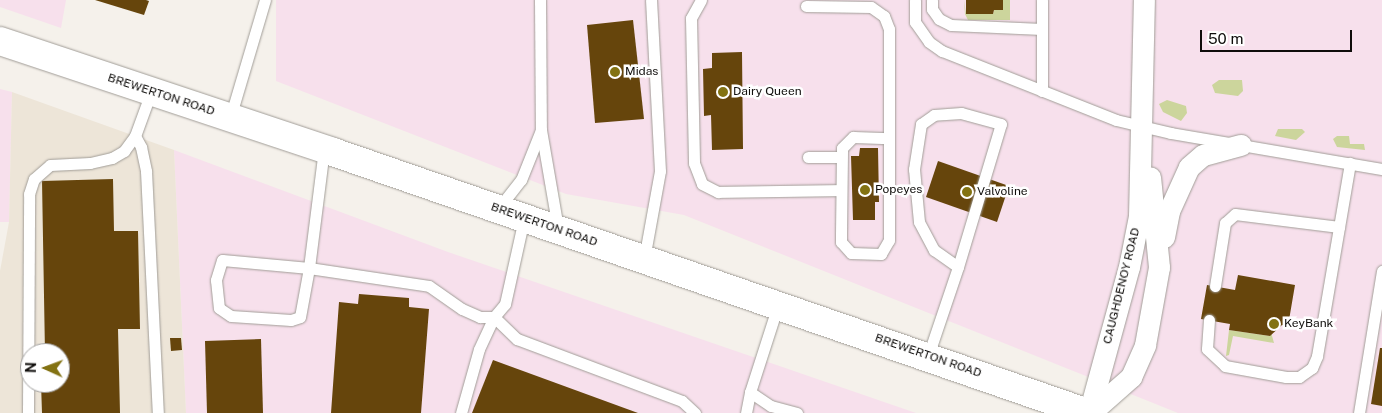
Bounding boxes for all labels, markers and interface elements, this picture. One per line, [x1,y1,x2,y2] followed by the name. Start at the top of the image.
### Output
[1202,20,1354,52] scale bar
[1208,30,1243,47] text: 50 m
[625,65,658,79] place label: Midas
[609,66,621,78] marker: Midas
[106,71,216,119] street label: BREWERTON ROAD
[733,85,802,99] place label: Dairy Queen
[717,86,729,98] marker: Dairy Queen
[875,183,922,197] place label: Popeyes
[859,184,871,196] marker: Popeyes
[977,185,1028,199] place label: Valvoline
[961,186,973,198] marker: Valvoline
[489,200,599,250] street label: BREWERTON ROAD
[1101,226,1143,346] street label: CAUGHDENOY ROAD
[1284,317,1333,331] place label: KeyBank
[1268,318,1280,330] marker: KeyBank
[873,331,983,381] street label: BREWERTON ROAD
[20,343,70,393] north arrow
[23,362,39,373] text: N

